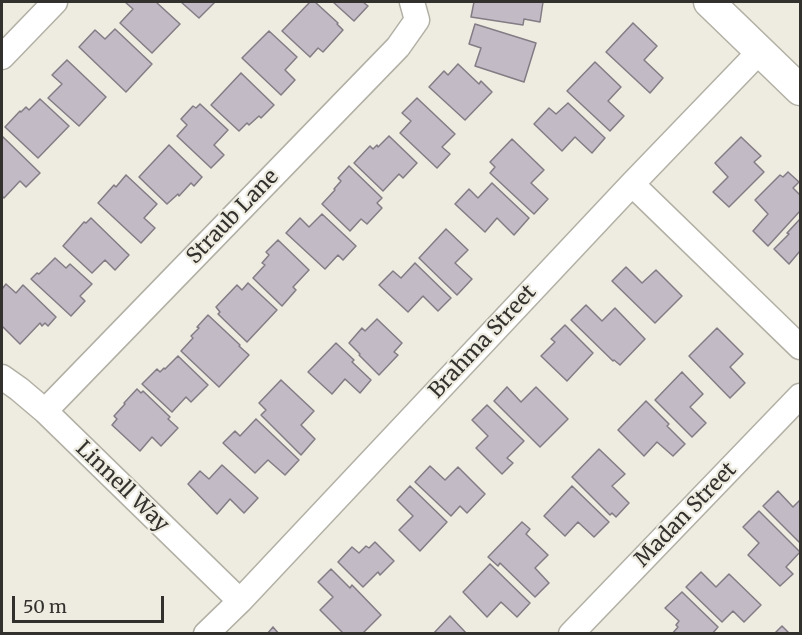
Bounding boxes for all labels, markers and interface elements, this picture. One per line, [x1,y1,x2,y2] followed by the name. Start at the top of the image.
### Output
[182,165,284,269] street label: Straub Lane
[424,280,542,404] street label: Brahma Street
[70,436,174,538] street label: Linnell Way
[630,458,742,572] street label: Madan Street
[15,584,166,622] scale bar
[23,595,67,618] text: 50 m

